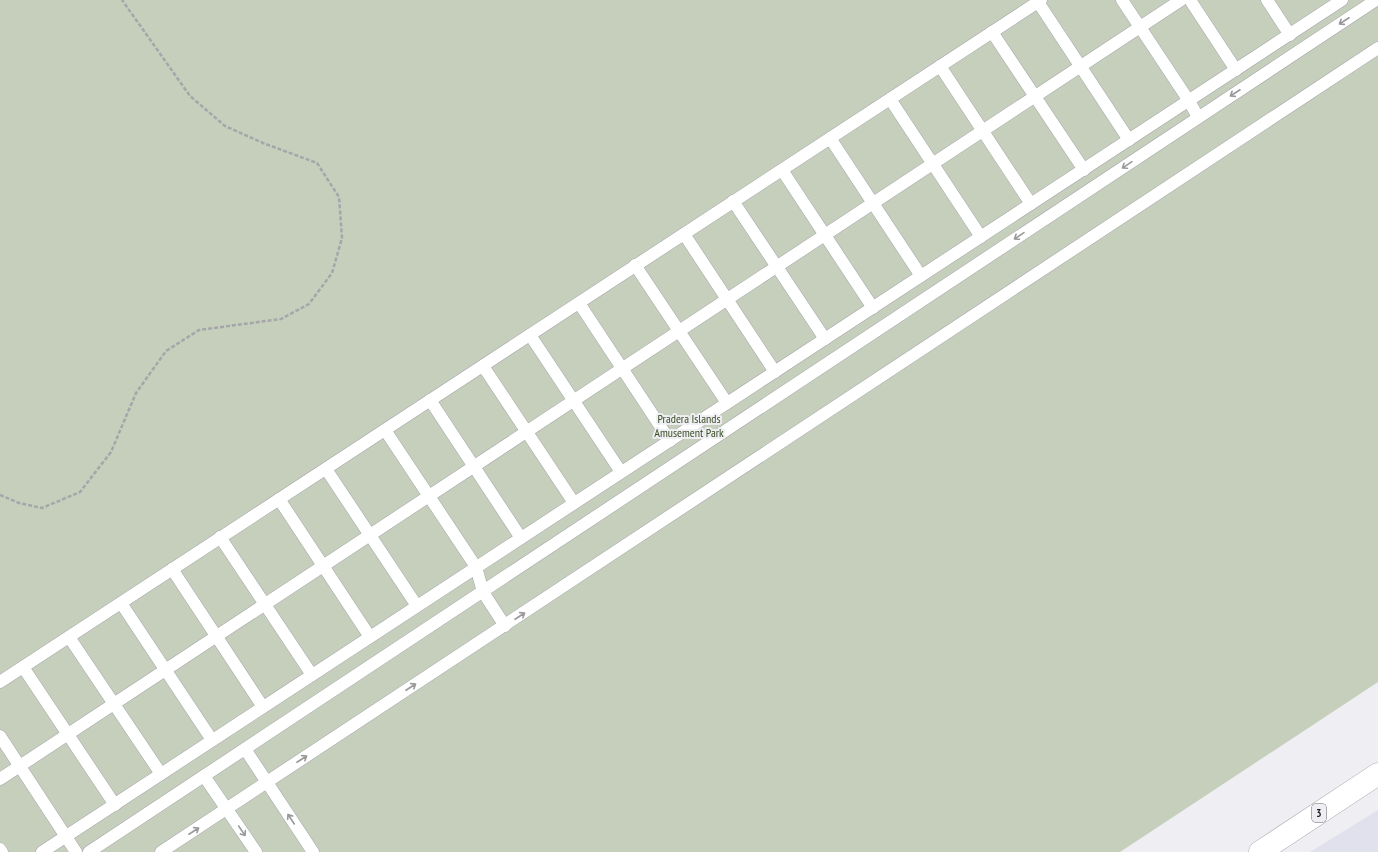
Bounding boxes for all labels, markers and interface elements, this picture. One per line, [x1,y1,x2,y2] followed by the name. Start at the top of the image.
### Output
[1338,18,1350,26] one-way arrow
[1230,89,1241,97] one-way arrow
[1121,161,1133,169] one-way arrow
[1013,232,1024,241] one-way arrow
[654,411,724,440] park label: Pradera Islands Amusement Park
[514,612,525,620] one-way arrow
[405,683,417,691] one-way arrow
[297,755,308,763] one-way arrow
[1312,804,1326,822] road number: 3
[287,814,295,825] one-way arrow
[238,825,246,836] one-way arrow
[188,826,200,834] one-way arrow

